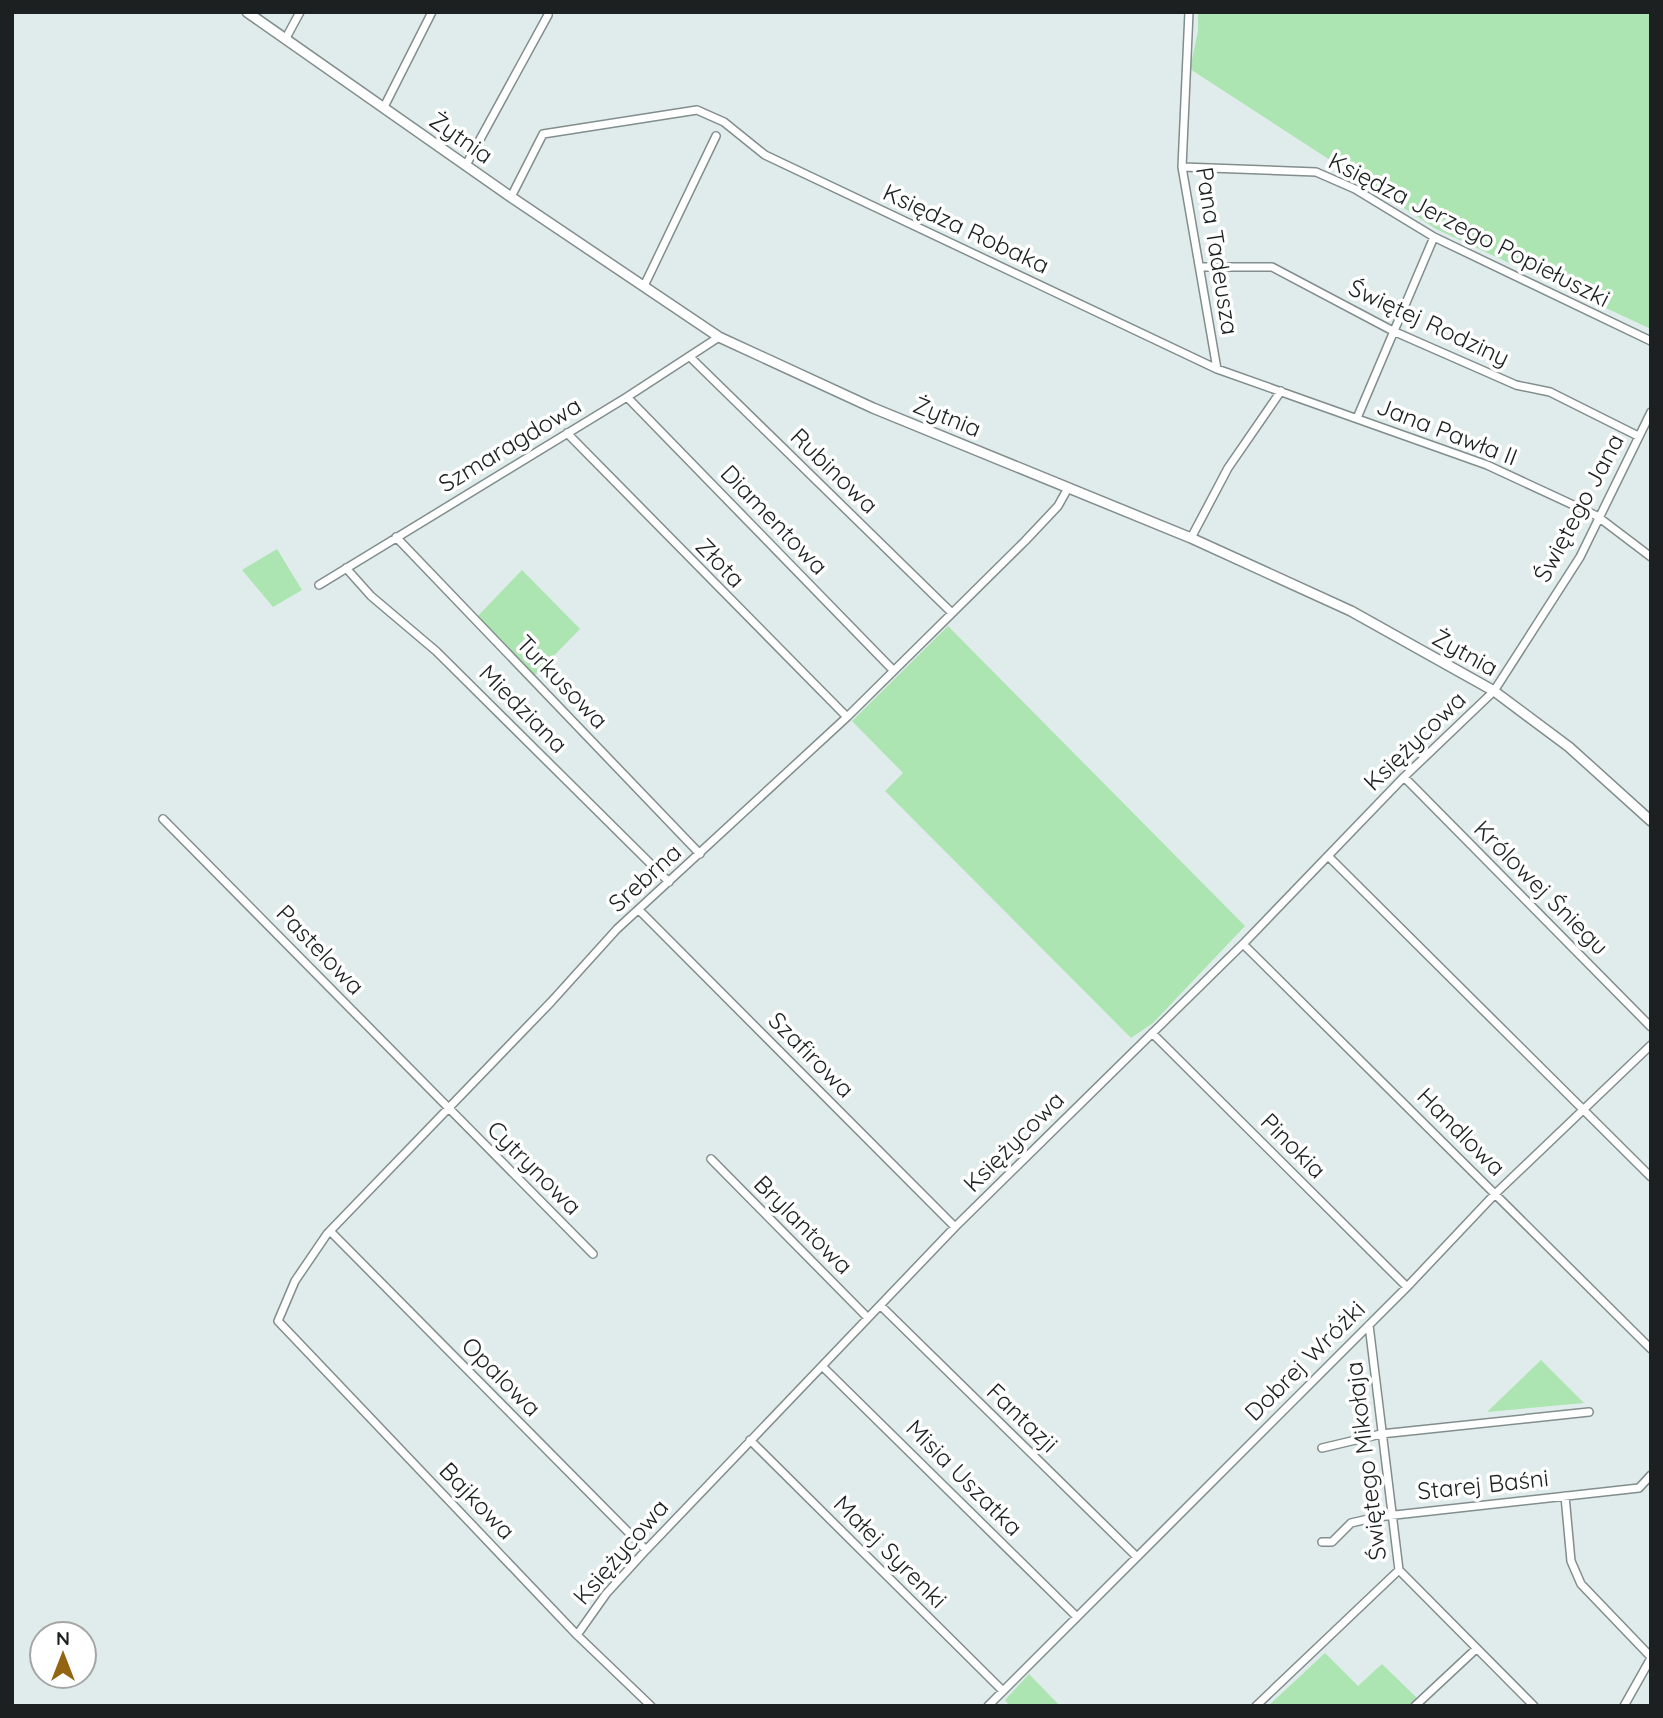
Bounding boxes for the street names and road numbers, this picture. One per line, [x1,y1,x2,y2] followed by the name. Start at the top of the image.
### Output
[424,105,499,170] street label: Żytnia
[1324,145,1615,313] street label: Księdza Jerzego Popiełuszki
[1190,165,1246,337] street label: Pana Tadeusza
[879,176,1054,280] street label: Księdza Robaka
[1344,272,1515,372] street label: Świętej Rodziny
[909,389,986,443] street label: Żytnia
[433,390,586,498] street label: Szmaragdowa
[1373,390,1522,472] street label: Jana Pawła II
[785,421,885,519] street label: Rubinowa
[1526,428,1630,587] street label: Świętego Jana
[715,458,835,581] street label: Diamentowa
[690,531,752,594] street label: Złota
[1427,622,1504,682] street label: Żytnia
[510,628,615,735] street label: Turkusowa
[473,658,574,759] street label: Miedziana
[1357,684,1472,796] street label: Księżycowa
[1468,814,1615,961] street label: Królowej Śniegu
[602,837,687,918] street label: Srebrna
[270,898,371,1001] street label: Pastelowa
[762,1005,861,1104] street label: Szafirowa
[1411,1081,1512,1182] street label: Handlowa
[956,1084,1070,1198] street label: Księżycowa
[1255,1106,1333,1184] street label: Pinokia
[481,1114,588,1221] street label: Cytrynowa
[748,1169,859,1280] street label: Brylantowa
[1238,1294,1371,1427] street label: Dobrej Wróżki
[456,1330,548,1422] street label: Opalowa
[1338,1360,1392,1562] street label: Świętego Mikołaja
[981,1376,1065,1458] street label: Fantazji
[900,1413,1029,1542] street label: Misia Uszatka
[434,1455,522,1545] street label: Bajkowa
[1416,1462,1550,1506] street label: Starej Baśni
[828,1488,954,1614] street label: Małej Syrenki
[566,1492,674,1611] street label: Księżycowa

